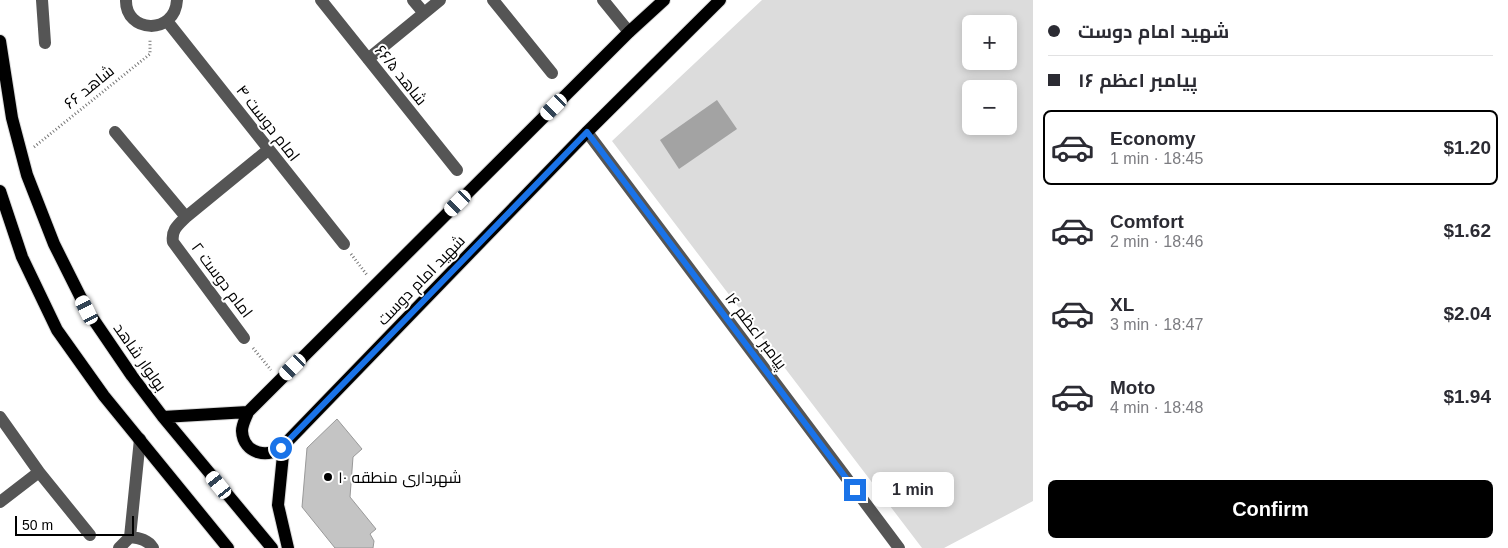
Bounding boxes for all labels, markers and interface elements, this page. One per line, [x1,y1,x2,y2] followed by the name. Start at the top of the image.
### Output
[962,15,1017,135] map controls
[962,15,1017,70] button: +
[1078,21,1229,42] text: شهید امام دوست
[372,42,430,108] street label: شاهد ۶۶/۵
[61,62,117,112] street label: شاهد ۶۶
[1078,70,1197,91] text: پیامبر اعظم ۱۶
[962,80,1017,135] button: −
[231,82,303,166] street label: امام دوست ۴
[538,91,569,123] car
[1050,125,1095,170] icon: car
[1110,128,1196,149] text: Economy
[1443,137,1491,158] text: $1.20
[1110,150,1203,167] text: 1 min · 18:45
[442,187,473,219] car
[1050,208,1095,253] icon: car
[1110,211,1184,232] text: Comfort
[1443,220,1491,241] text: $1.62
[374,232,470,330] street label: شهید امام دوست
[1110,233,1203,250] text: 2 min · 18:46
[186,239,256,323] street label: امام دوست ۲
[719,289,791,375] street label: پیامبر اعظم ۱۶
[1050,291,1095,336] icon: car
[73,293,100,327] car
[1110,294,1134,315] text: XL
[1443,303,1491,324] text: $2.04
[1110,316,1203,333] text: 3 min · 18:47
[109,320,170,395] street label: بولوار شاهد
[277,351,308,383] car
[1050,374,1095,419] icon: car
[1110,377,1155,398] text: Moto
[1443,386,1491,407] text: $1.94
[1110,399,1203,416] text: 4 min · 18:48
[270,437,292,459] route start
[203,469,234,501] car
[338,469,461,488] place label: شهرداری منطقه ۱۰
[322,471,334,483] marker: شهرداری منطقه ۱۰
[872,472,955,508] callout: 1 min
[844,479,866,501] route end
[1048,480,1493,538] button: Confirm
[892,481,934,498] text: 1 min
[15,513,134,536] scale bar
[22,517,53,533] text: 50 m

